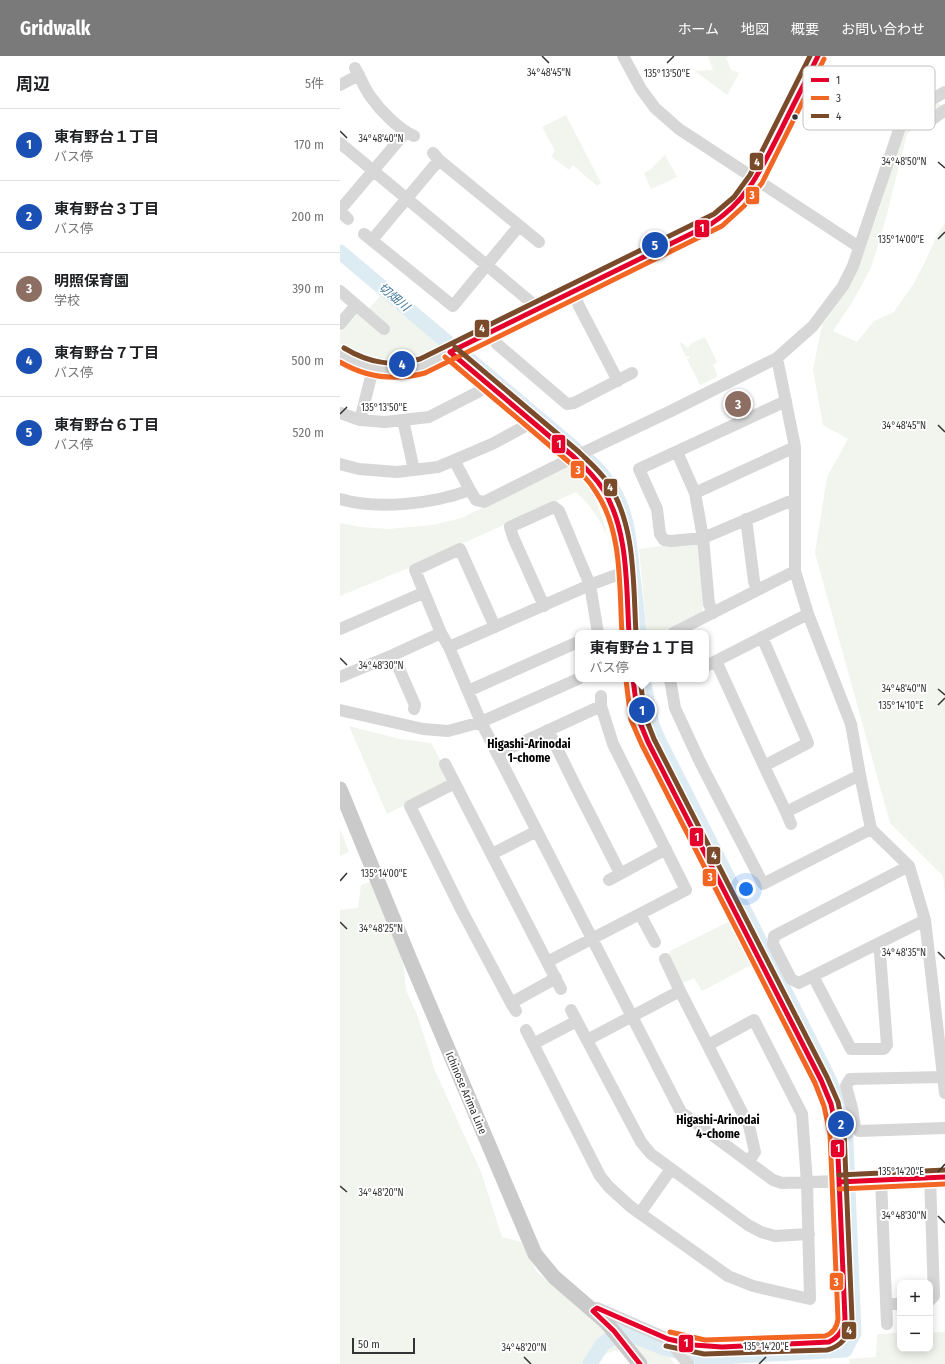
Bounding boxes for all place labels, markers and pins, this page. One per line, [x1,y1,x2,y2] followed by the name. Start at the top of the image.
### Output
[790,112,800,122] unlabelled marker
[642,230,668,260] pin: 5
[389,349,415,379] pin: 4
[725,389,751,419] pin: 3
[629,695,655,725] pin: 1
[828,1109,854,1139] pin: 2

